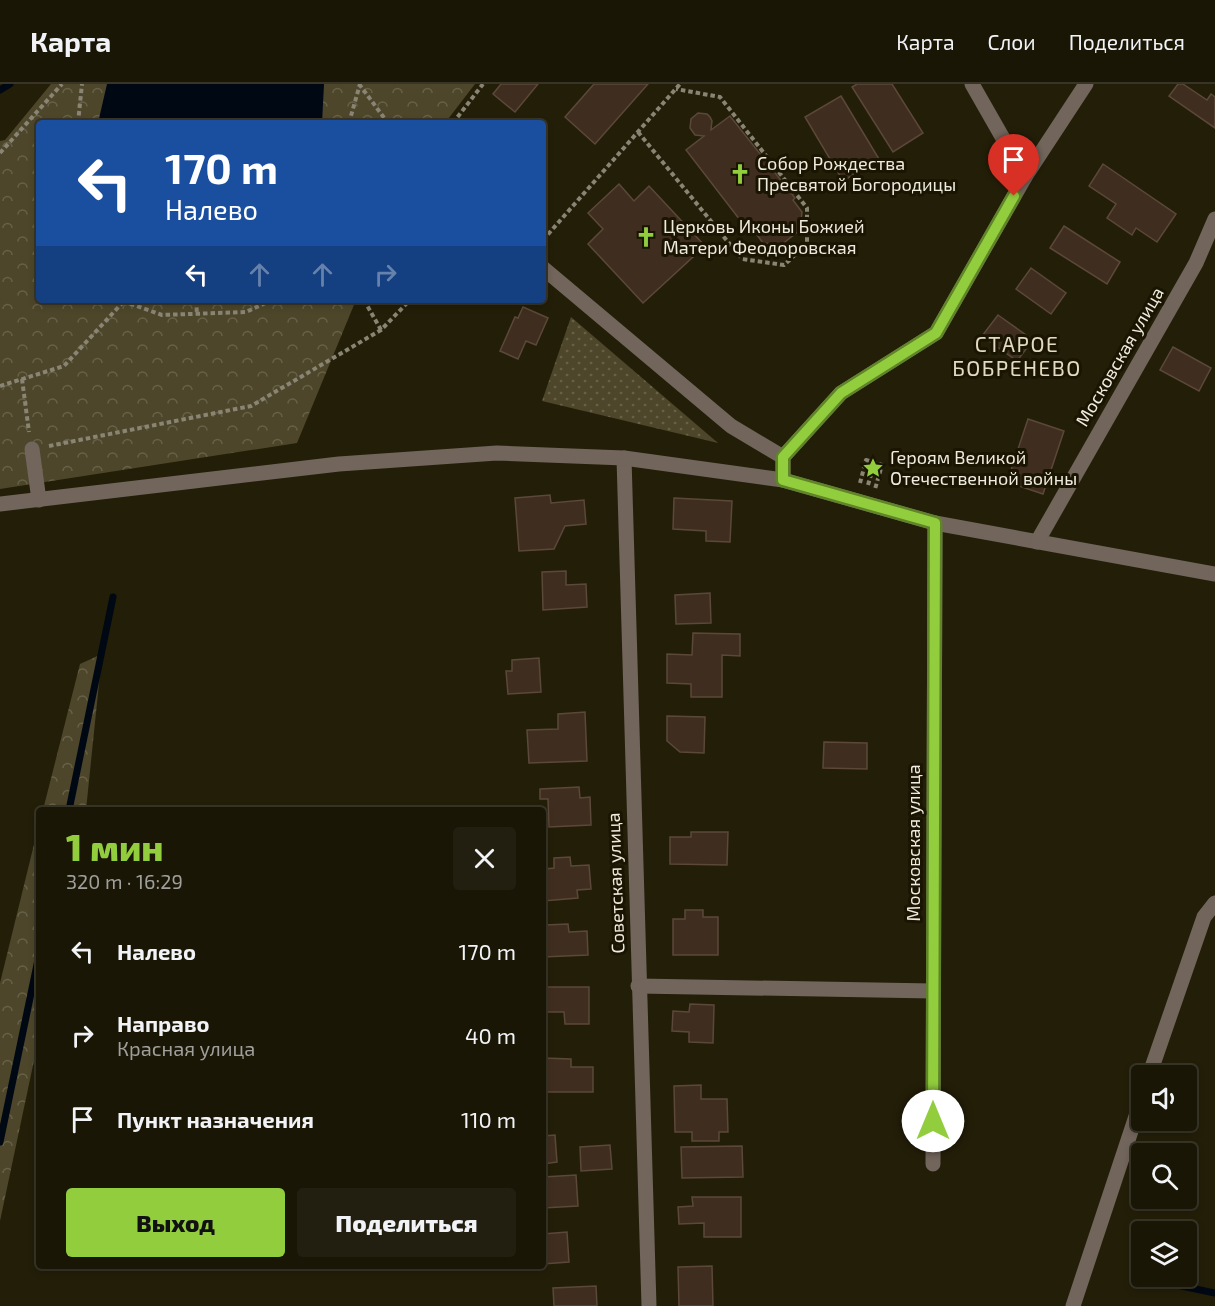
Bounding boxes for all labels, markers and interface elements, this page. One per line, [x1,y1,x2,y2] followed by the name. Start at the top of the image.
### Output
[30,24,111,58] text: Карта
[896,29,955,54] text: Карта
[988,29,1036,54] text: Слои
[1069,29,1185,54] text: Поделиться
[988,134,1039,196] pin
[165,142,278,192] text: 170 m
[997,143,1030,176] icon: arrive
[66,144,144,222] icon: left
[757,152,956,195] place label: Собор Рождества Пресвятой Богородицы
[728,162,752,186] church icon: Собор Рождества Пресвятой Богородицы
[165,193,258,225] text: Налево
[663,215,865,258] place label: Церковь Иконы Божией Матери Феодоровская
[634,225,658,249] church icon: Церковь Иконы Божией Матери Феодоровская
[180,258,213,291] icon: left
[243,258,276,291] icon: ahead
[306,258,339,291] icon: ahead
[369,258,402,291] icon: right
[1070,283,1168,430] street label: Московская улица
[952,331,1082,380] district label: СТАРОЕ БОБРЕНЕВО
[890,446,1077,489] place label: Героям Великой Отечественной войны
[861,456,885,480] place icon: Героям Великой Отечественной войны
[902,764,924,922] street label: Московская улица
[602,812,628,954] street label: Советская улица
[66,825,164,868] text: 1 мин
[453,827,516,890] button: close
[66,869,183,893] text: 320 m · 16:29
[66,935,99,968] icon: left
[117,938,196,964] text: Налево
[459,938,516,964] text: 170 m
[117,1010,210,1036] text: Направо
[66,1019,99,1052] icon: right
[465,1022,516,1048] text: 40 m
[117,1036,255,1060] text: Красная улица
[1131,1065,1197,1287] map controls
[1131,1065,1197,1131] button: sound
[901,1089,965,1153] position arrow
[66,1103,99,1136] icon: arrive
[117,1106,314,1132] text: Пункт назначения
[461,1106,516,1132] text: 110 m
[1131,1143,1197,1209] button: search
[66,1188,285,1257] button: Выход
[297,1188,516,1257] button: Поделиться
[1131,1221,1197,1287] button: layers

